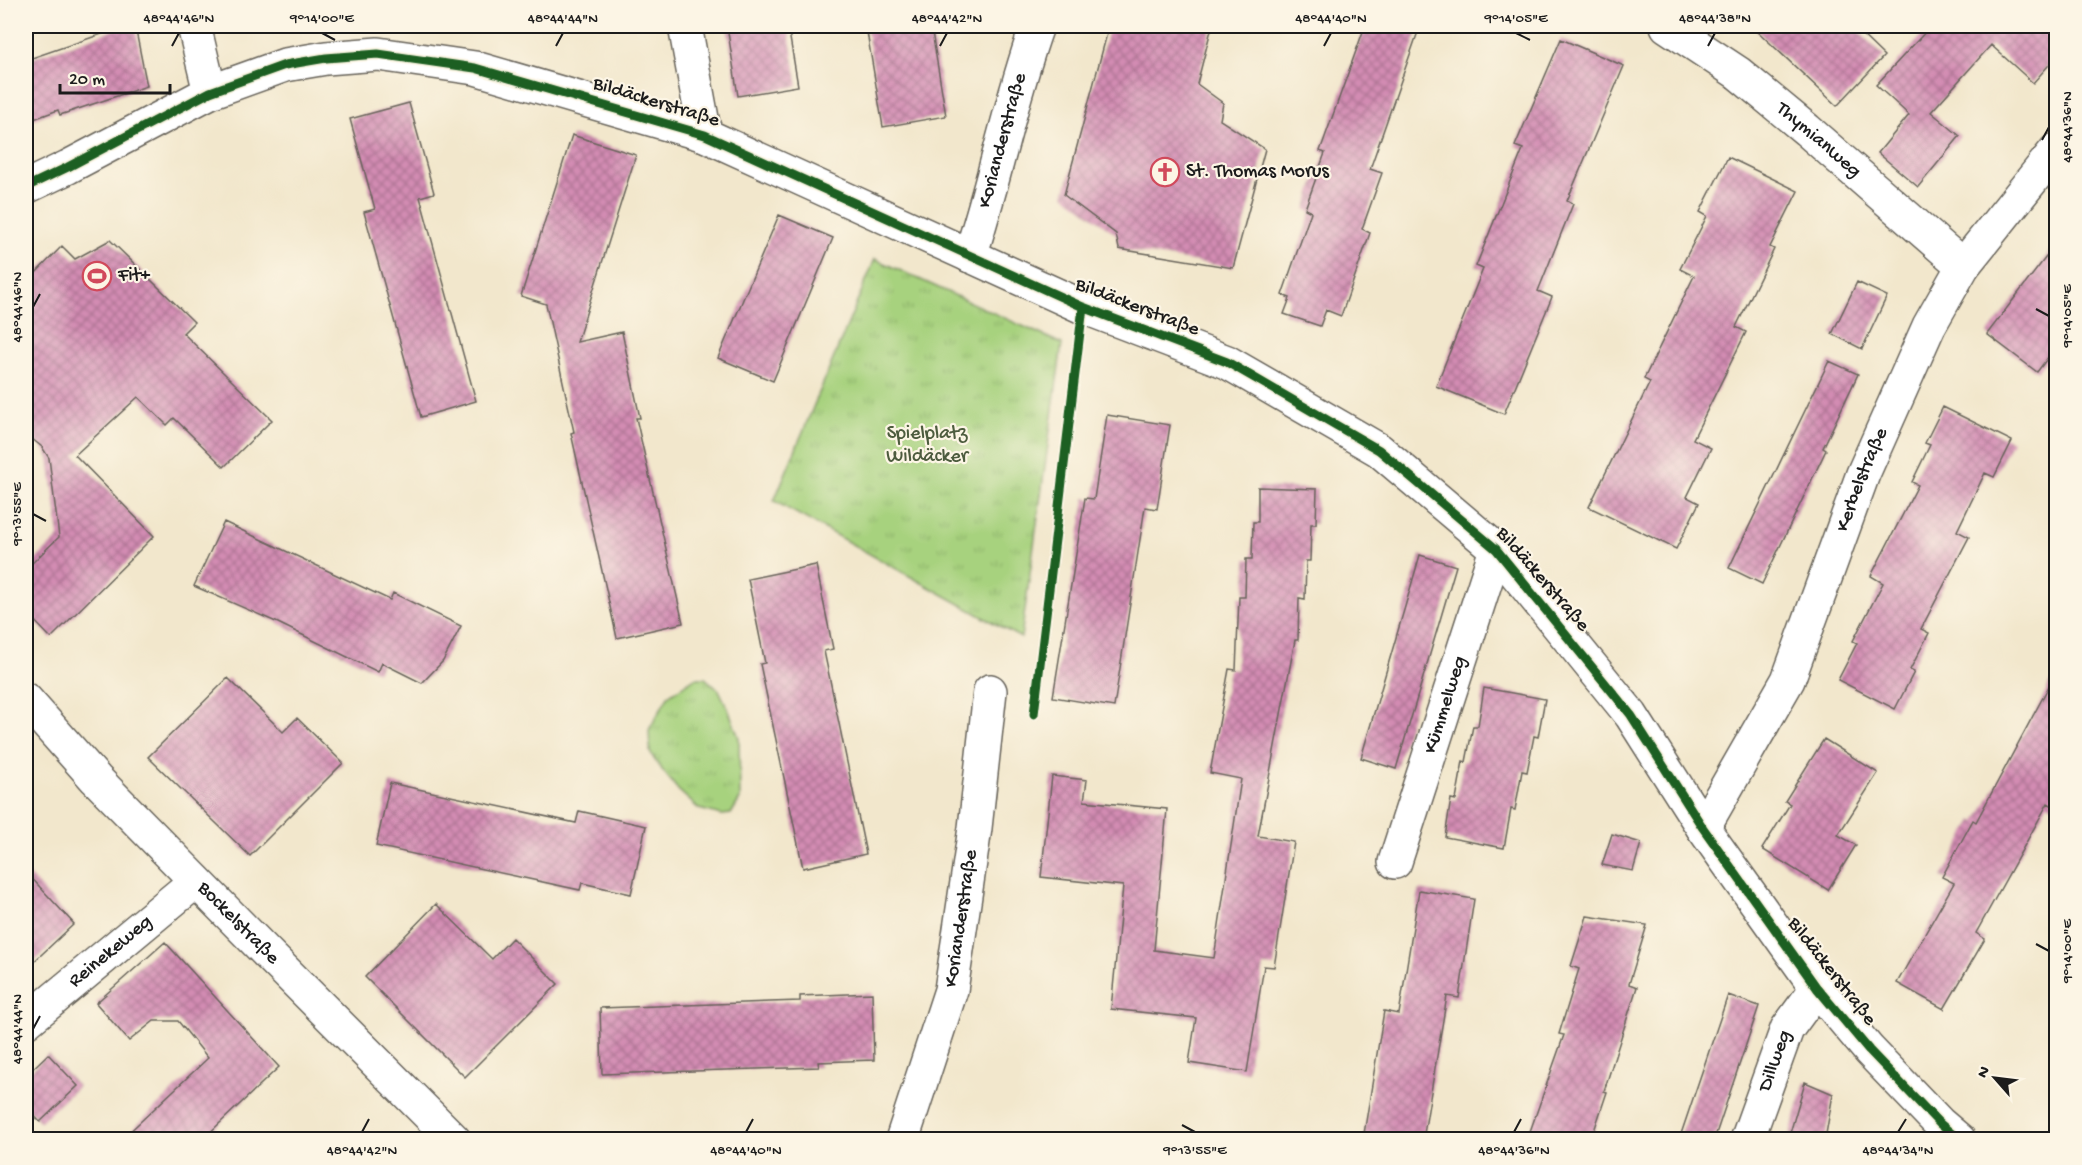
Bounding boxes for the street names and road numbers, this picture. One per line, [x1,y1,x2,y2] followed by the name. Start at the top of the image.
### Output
[974,70,1033,211] street label: Korianderstraße
[589,73,723,133] street label: Bildäckerstraße
[1770,97,1866,183] street label: Thymianweg
[1071,273,1203,342] street label: Bildäckerstraße
[1831,424,1894,535] street label: Kerbelstraße
[1490,522,1594,638] street label: Bildäckerstraße
[1419,653,1472,756] street label: Kümmelweg
[940,848,983,989] street label: Korianderstraße
[191,876,284,970] street label: Bockelstraße
[64,911,157,993] street label: Reinekeweg
[1781,912,1881,1031] street label: Bildäckerstraße
[1753,1027,1797,1097] street label: Dillweg

